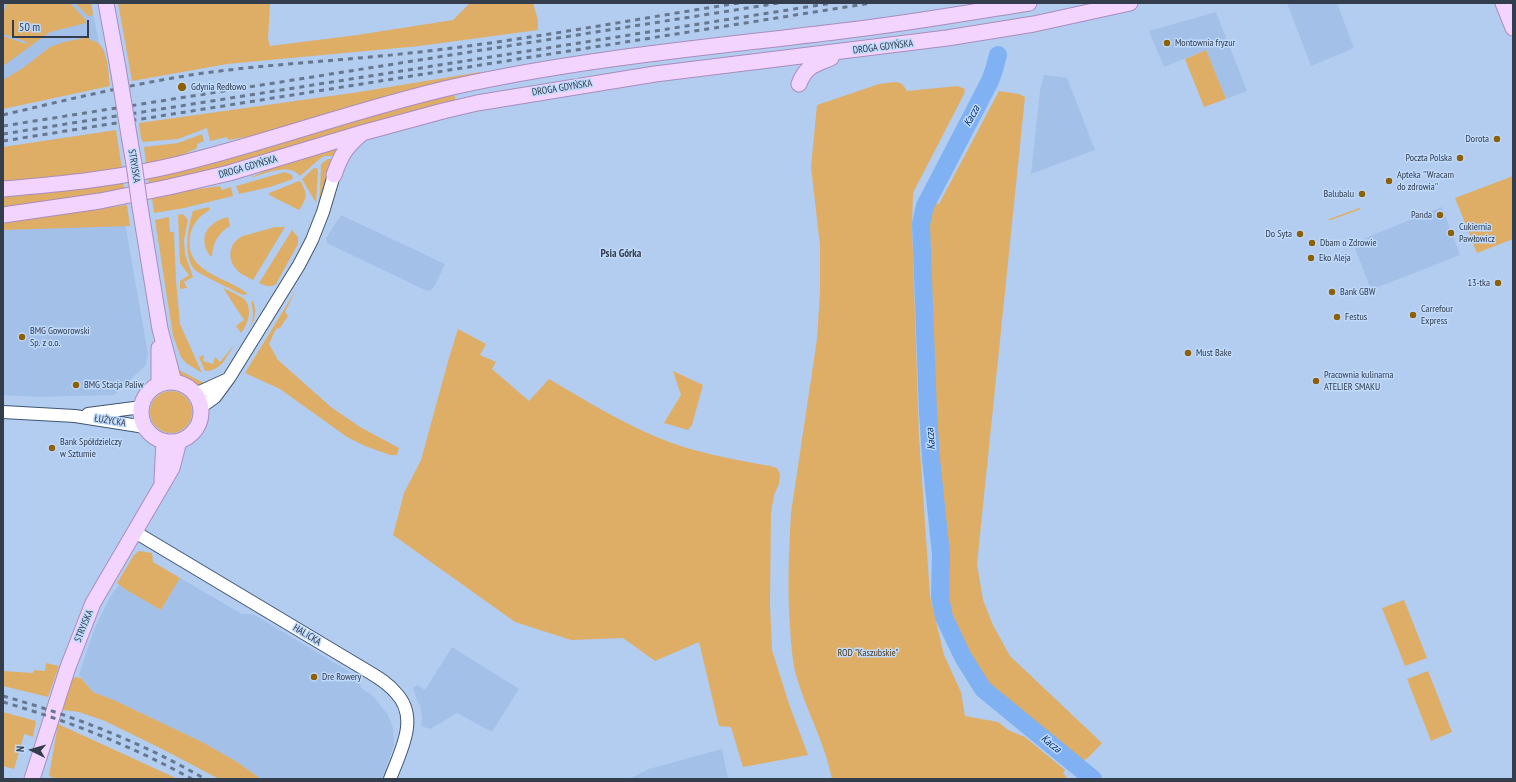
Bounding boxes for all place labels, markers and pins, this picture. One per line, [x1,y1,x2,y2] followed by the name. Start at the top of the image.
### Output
[1175,37,1235,49] place label: Montownia fryzur
[1162,38,1172,48] marker: Montownia fryzur
[176,81,188,93] marker: Gdynia Redłowo
[191,81,246,93] place label: Gdynia Redłowo
[1466,133,1489,145] place label: Dorota
[1492,134,1502,144] marker: Dorota
[1405,152,1452,164] place label: Poczta Polska
[1455,153,1465,163] marker: Poczta Polska
[1397,169,1454,192] place label: Apteka ''Wracam do zdrowia''
[1384,176,1394,186] marker: Apteka ''Wracam do zdrowia''
[1324,188,1354,200] place label: Balubalu
[1357,189,1367,199] marker: Balubalu
[1411,209,1432,221] place label: Panda
[1435,210,1445,220] marker: Panda
[1459,221,1495,244] place label: Cukiernia Pawłowicz
[1266,228,1292,240] place label: Do Syta
[1446,228,1456,238] marker: Cukiernia Pawłowicz
[1295,229,1305,239] marker: Do Syta
[1320,237,1377,249] place label: Dbam o Zdrowie
[1307,238,1317,248] marker: Dbam o Zdrowie
[1319,252,1351,264] place label: Eko Aleja
[1306,253,1316,263] marker: Eko Aleja
[1467,277,1490,289] place label: 13-tka
[1493,278,1503,288] marker: 13-tka
[1340,286,1375,298] place label: Bank GBW
[1327,287,1337,297] marker: Bank GBW
[1421,303,1453,326] place label: Carrefour Express
[1408,310,1418,320] marker: Carrefour Express
[1345,311,1367,323] place label: Festus
[1332,312,1342,322] marker: Festus
[30,325,90,348] place label: BMG Goworowski Sp. z o.o.
[17,332,27,342] marker: BMG Goworowski Sp. z o.o.
[1196,347,1232,359] place label: Must Bake
[1183,348,1193,358] marker: Must Bake
[1324,369,1393,392] place label: Pracownia kulinarna ATELIER SMAKU
[1311,376,1321,386] marker: Pracownia kulinarna ATELIER SMAKU
[84,379,144,391] place label: BMG Stacja Paliw
[71,380,81,390] marker: BMG Stacja Paliw
[60,436,122,460] place label: Bank Spółdzielczy w Sztumie
[47,443,57,453] marker: Bank Spółdzielczy w Sztumie
[322,671,361,683] place label: Dre Rowery
[309,672,319,682] marker: Dre Rowery

